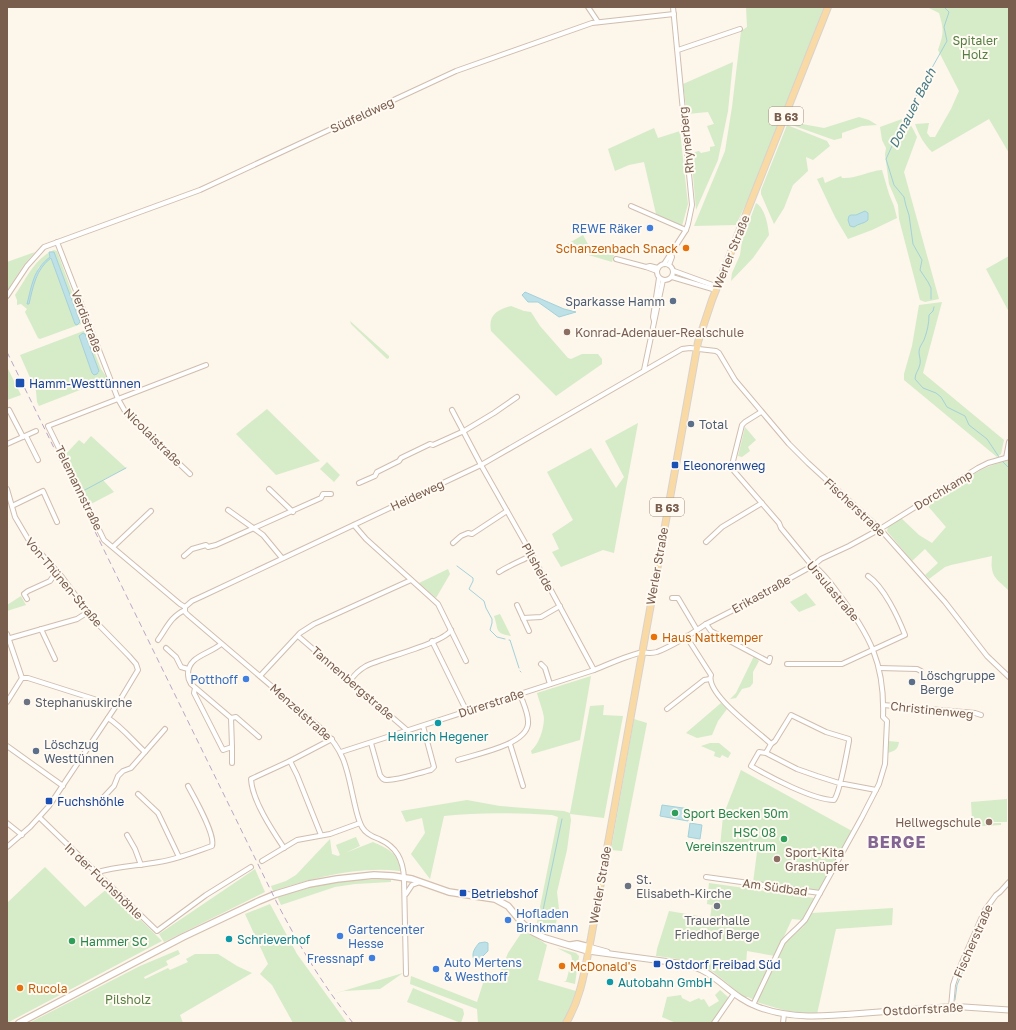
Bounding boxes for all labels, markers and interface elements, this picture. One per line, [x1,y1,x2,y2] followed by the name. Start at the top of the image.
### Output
[952,33,998,62] park label: Spitaler Holz
[885,65,939,150] water label: Donauer Bach
[328,94,396,136] street label: Südfeldweg
[675,106,697,174] street label: Rhynerberg
[769,107,803,125] road number: B 63
[709,213,753,291] street label: Werler Straße
[572,221,642,236] place label: REWE Räker
[645,223,655,233] marker: REWE Räker
[556,241,678,256] place label: Schanzenbach Snack
[681,243,691,253] marker: Schanzenbach Snack
[68,288,106,354] street label: Verdistraße
[565,294,665,309] place label: Sparkasse Hamm
[668,296,678,306] marker: Sparkasse Hamm
[575,325,744,340] place label: Konrad-Adenauer-Realschule
[562,327,572,337] marker: Konrad-Adenauer-Realschule
[29,376,141,391] place label: Hamm-Westtünnen
[14,377,26,389] marker: Hamm-Westtünnen
[121,405,185,469] street label: Nicolaistraße
[699,417,728,432] place label: Total
[686,419,696,429] marker: Total
[52,443,106,533] street label: Telemannstraße
[683,458,766,473] place label: Eleonorenweg
[670,460,680,470] marker: Eleonorenweg
[911,467,975,513] street label: Dorchkamp
[821,475,889,539] street label: Fischerstraße
[388,476,446,514] street label: Heideweg
[650,498,684,516] road number: B 63
[643,526,671,606] street label: Werler Straße
[22,534,106,630] street label: Von-Thünen-Straße
[519,540,557,594] street label: Pilsheide
[803,558,863,624] street label: Ursulastraße
[729,572,793,616] street label: Erikastraße
[662,630,763,645] place label: Haus Nattkemper
[649,632,659,642] marker: Haus Nattkemper
[308,643,398,723] street label: Tannenbergstraße
[920,668,995,697] place label: Löschgruppe Berge
[190,672,239,687] place label: Potthoff
[241,674,251,684] marker: Potthoff
[907,677,917,687] marker: Löschgruppe Berge
[267,680,335,744] street label: Menzelstraße
[456,685,526,721] street label: Dürerstraße
[35,695,132,710] place label: Stephanuskirche
[22,697,32,707] marker: Stephanuskirche
[890,698,974,722] street label: Christinenweg
[433,718,443,728] marker: Heinrich Hegener
[388,729,489,744] place label: Heinrich Hegener
[44,737,114,766] place label: Löschzug Westtünnen
[31,746,41,756] marker: Löschzug Westtünnen
[57,794,124,809] place label: Fuchshöhle
[44,796,54,806] marker: Fuchshöhle
[683,806,788,821] place label: Sport Becken 50m
[670,808,680,818] marker: Sport Becken 50m
[895,815,981,830] place label: Hellwegschule
[984,817,994,827] marker: Hellwegschule
[686,825,776,854] place label: HSC 08 Vereinszentrum
[867,832,927,852] district label: BERGE
[779,834,789,844] marker: HSC 08 Vereinszentrum
[62,840,146,922] street label: In der Fuchshöhle
[586,845,614,925] street label: Werler Straße
[785,845,849,874] place label: Sport-Kita Grashüpfer
[772,854,782,864] marker: Sport-Kita Grashüpfer
[636,872,732,901] place label: St. Elisabeth-Kirche
[742,875,808,899] street label: Am Südbad
[623,881,633,891] marker: St. Elisabeth-Kirche
[471,886,539,901] place label: Betriebshof
[458,888,468,898] marker: Betriebshof
[712,901,722,911] marker: Trauerhalle Friedhof Berge
[950,902,996,980] street label: Fischerstraße
[516,906,578,935] place label: Hofladen Brinkmann
[674,913,760,942] place label: Trauerhalle Friedhof Berge
[503,915,513,925] marker: Hofladen Brinkmann
[348,922,425,951] place label: Gartencenter Hesse
[335,931,345,941] marker: Gartencenter Hesse
[237,932,311,947] place label: Schrieverhof
[80,934,148,949] place label: Hammer SC
[224,934,234,944] marker: Schrieverhof
[67,936,77,946] marker: Hammer SC
[307,951,365,966] place label: Fressnapf
[367,953,377,963] marker: Fressnapf
[444,955,522,984] place label: Auto Mertens & Westhoff
[665,957,781,972] place label: Ostdorf Freibad Süd
[570,959,637,974] place label: McDonald's
[652,959,662,969] marker: Ostdorf Freibad Süd
[557,961,567,971] marker: McDonald's
[431,964,441,974] marker: Auto Mertens & Westhoff
[618,975,713,990] place label: Autobahn GmbH
[605,977,615,987] marker: Autobahn GmbH
[28,981,68,996] place label: Rucola
[15,983,25,993] marker: Rucola
[105,992,151,1007] park label: Pilsholz
[882,999,964,1019] street label: Ostdorfstraße

